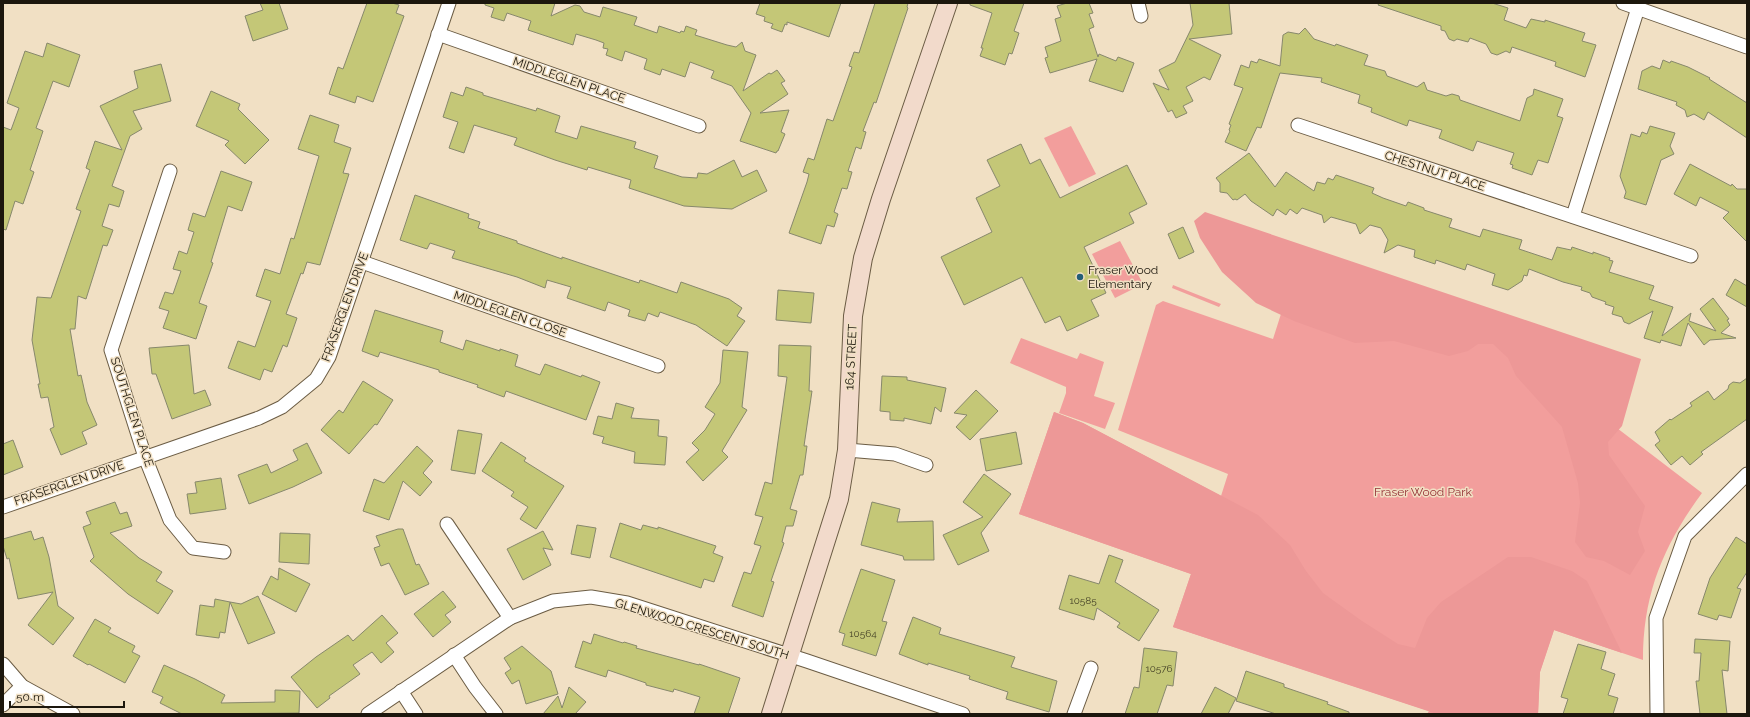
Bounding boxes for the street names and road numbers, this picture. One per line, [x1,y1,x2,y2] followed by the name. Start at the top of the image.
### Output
[511,54,627,106] street label: MIDDLEGLEN PLACE
[1383,148,1487,194] street label: CHESTNUT PLACE
[319,250,371,364] street label: FRASERGLEN DRIVE
[452,288,568,340] street label: MIDDLEGLEN CLOSE
[842,323,860,390] street label: 164 STREET
[108,355,156,469] street label: SOUTHGLEN PLACE
[12,458,126,508] street label: FRASERGLEN DRIVE
[613,596,791,662] street label: GLENWOOD CRESCENT SOUTH

